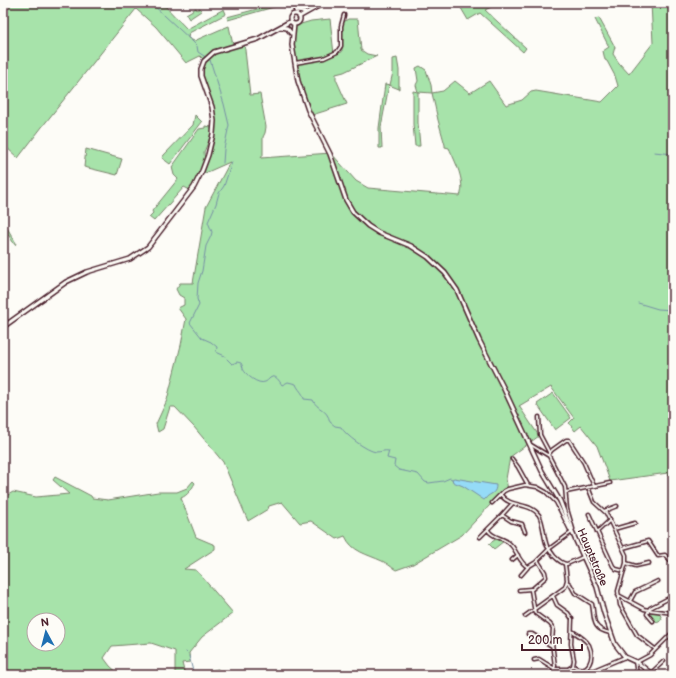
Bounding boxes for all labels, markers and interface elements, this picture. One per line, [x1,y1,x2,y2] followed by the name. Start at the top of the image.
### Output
[575,526,611,588] street label: Hauptstraße
[26,612,66,652] north arrow
[40,616,50,630] text: N
[522,626,582,652] scale bar
[528,633,562,648] text: 200 m

